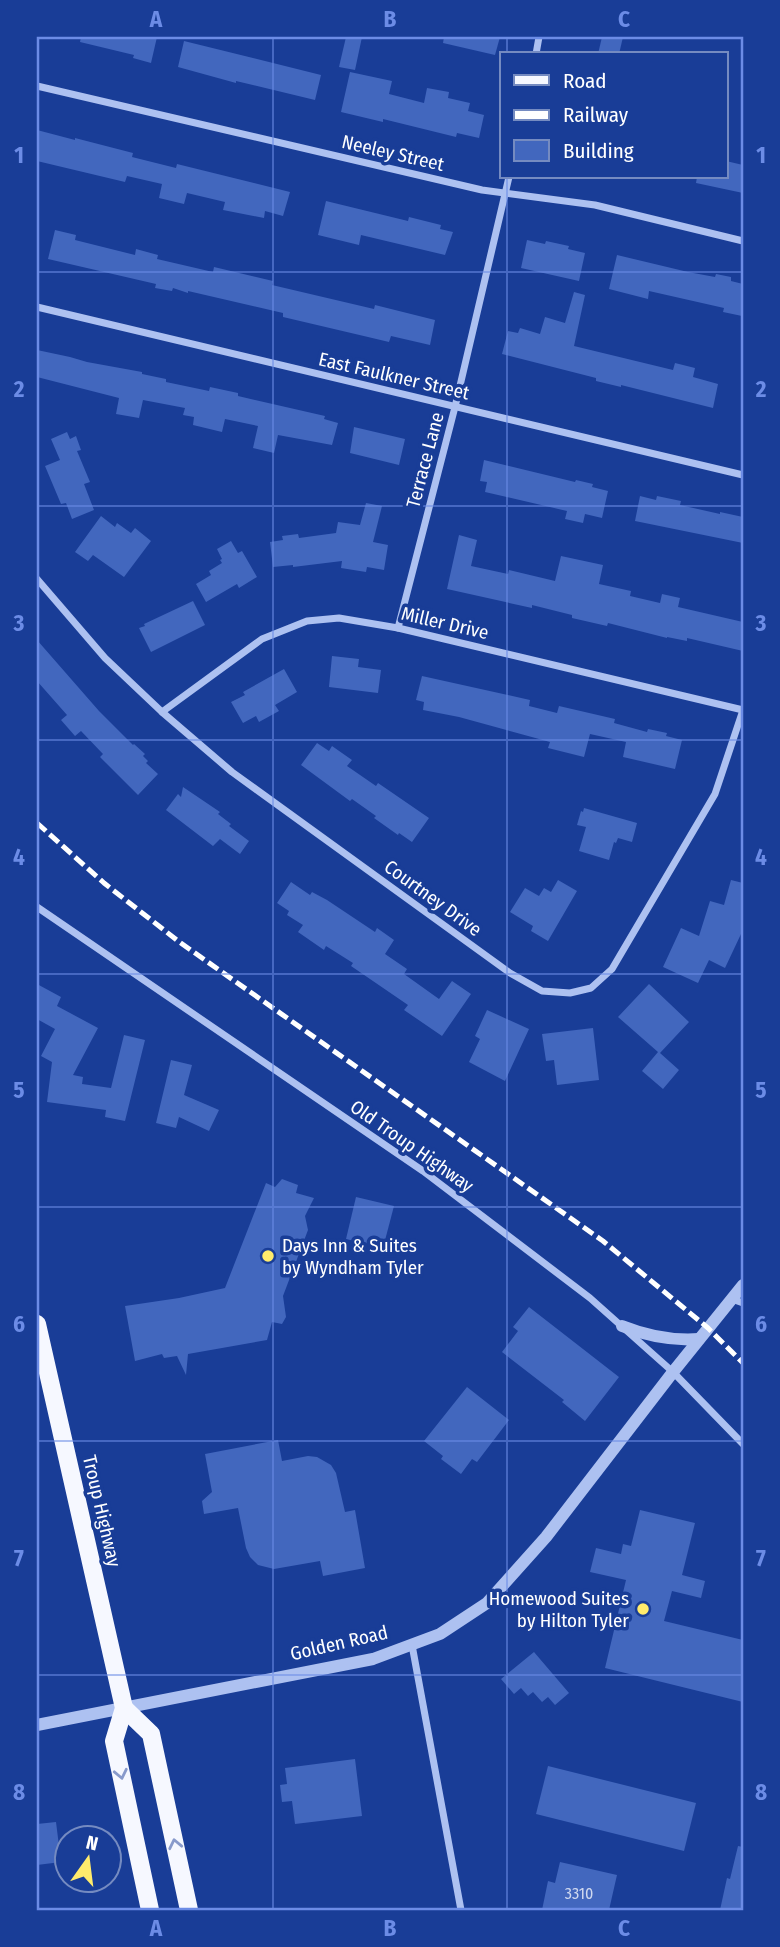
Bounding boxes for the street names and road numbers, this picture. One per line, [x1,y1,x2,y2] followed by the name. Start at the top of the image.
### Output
[340,130,447,176] street label: Neeley Street
[316,347,472,405] street label: East Faulkner Street
[401,410,449,510] street label: Terrace Lane
[399,602,491,644] street label: Miller Drive
[380,855,486,941] street label: Courtney Drive
[346,1095,479,1197] street label: Old Troup Highway
[78,1453,126,1570] street label: Troup Highway
[288,1621,390,1665] street label: Golden Road

